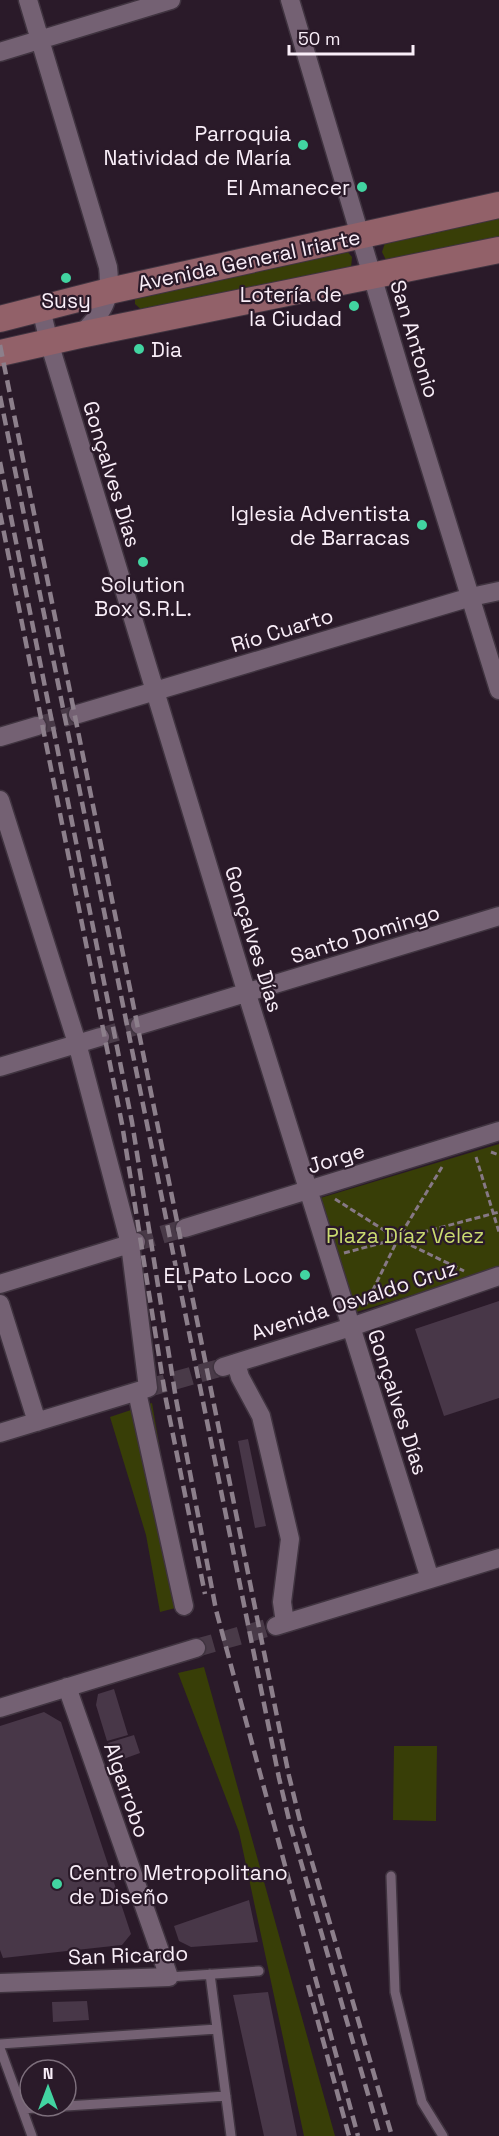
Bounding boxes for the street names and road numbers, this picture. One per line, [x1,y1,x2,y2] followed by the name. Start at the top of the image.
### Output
[135,223,363,297] street label: Avenida General Iriarte
[384,277,446,401] street label: San Antonio
[77,398,147,550] street label: Gonçalves Días
[228,602,336,658] street label: Río Cuarto
[219,863,289,1015] street label: Gonçalves Días
[287,898,443,970] street label: Santo Domingo
[304,1137,368,1179] street label: Jorge
[247,1254,461,1346] street label: Avenida Osvaldo Cruz
[362,1326,434,1478] street label: Gonçalves Días
[98,1739,156,1841] street label: Algarrobo
[67,1939,189,1971] street label: San Ricardo

